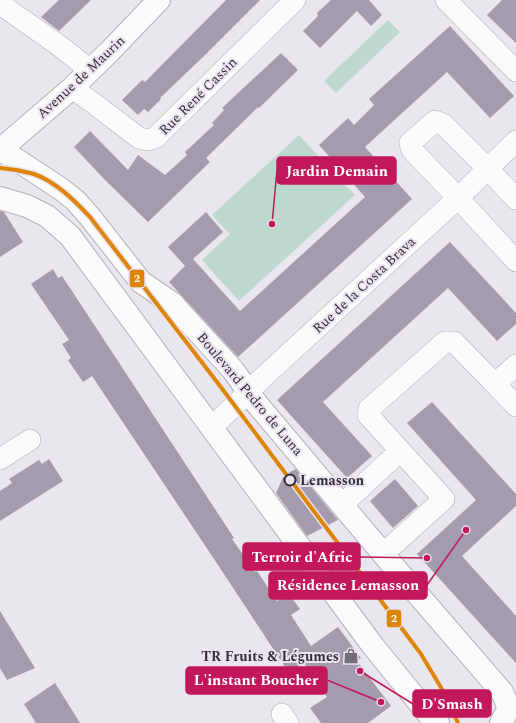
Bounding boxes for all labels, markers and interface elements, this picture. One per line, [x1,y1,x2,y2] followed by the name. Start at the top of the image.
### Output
[32,30,130,124] street label: Avenue de Maurin
[154,52,242,140] street label: Rue René Cassin
[277,157,396,184] callout: Jardin Demain
[286,160,388,183] text: Jardin Demain
[308,231,420,338] street label: Rue de la Costa Brava
[129,269,145,288] line badge: 2
[134,270,140,287] text: 2
[192,328,308,461] street label: Boulevard Pedro de Luna
[300,470,365,491] place label: Lemasson
[283,473,297,487] marker: Lemasson
[243,543,360,570] callout: Terroir d'Afric
[251,546,353,569] text: Terroir d'Afric
[269,572,427,599] callout: Résidence Lemasson
[277,574,419,597] text: Résidence Lemasson
[386,609,402,628] line badge: 2
[391,610,397,627] text: 2
[201,646,339,667] place label: TR Fruits & Légumes
[342,647,360,665] shop icon: TR Fruits & Légumes
[186,667,327,694] callout: L'instant Boucher
[194,669,319,692] text: L'instant Boucher
[413,690,491,717] callout: D'Smash
[421,693,483,716] text: D'Smash

